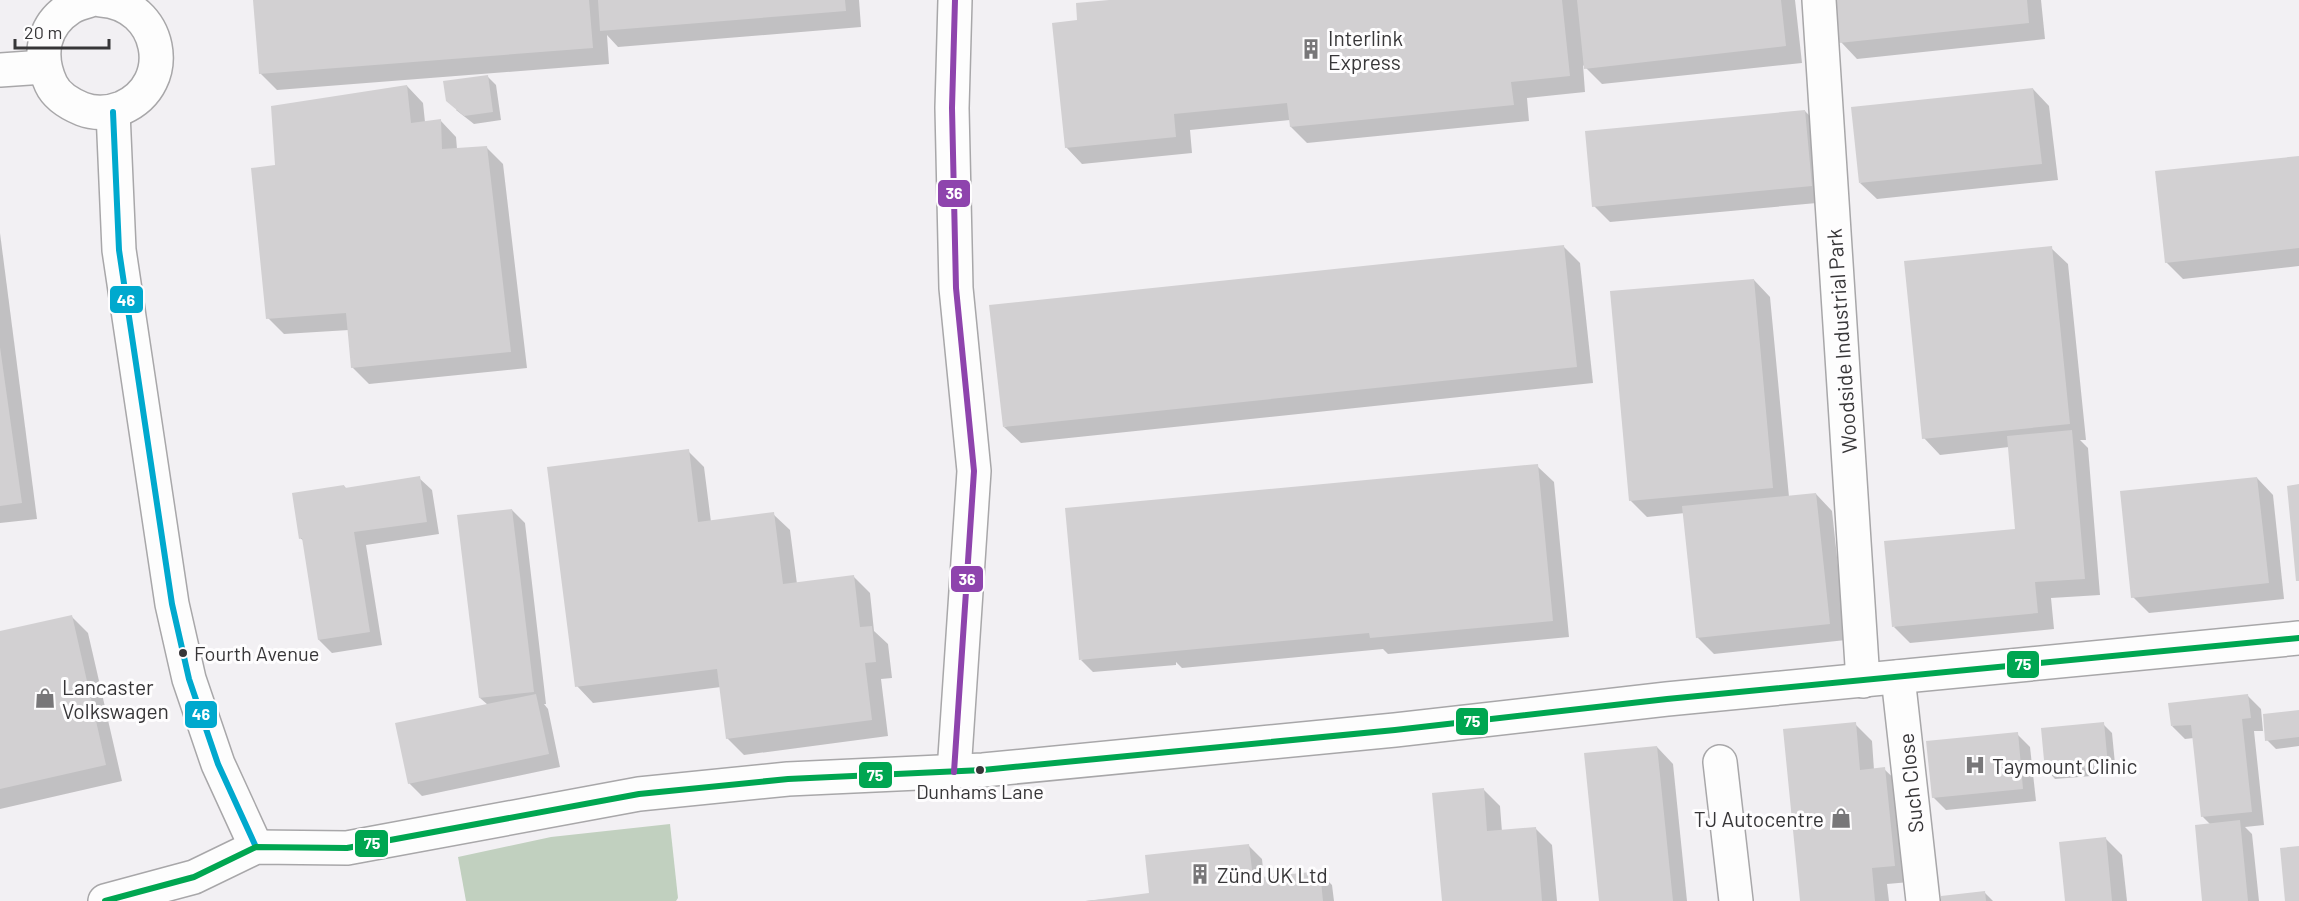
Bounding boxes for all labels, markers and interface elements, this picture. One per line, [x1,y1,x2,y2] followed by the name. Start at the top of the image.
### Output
[15,12,110,50] scale bar
[24,21,62,43] text: 20 m
[1328,25,1403,74] place label: Interlink Express
[1299,37,1323,61] building icon: Interlink Express
[937,179,971,208] line badge: 36
[945,183,963,202] text: 36
[1821,228,1861,454] street label: Woodside Industrial Park
[109,285,144,314] line badge: 46
[117,290,136,309] text: 46
[950,565,984,593] line badge: 36
[958,569,976,588] text: 36
[194,641,319,665] place label: Fourth Avenue
[177,647,189,659] marker: Fourth Avenue
[2006,650,2040,679] line badge: 75
[2015,654,2032,673] text: 75
[62,674,169,723] place label: Lancaster Volkswagen
[33,686,57,710] shop icon: Lancaster Volkswagen
[184,700,218,729] line badge: 46
[192,704,211,723] text: 46
[1455,707,1489,736] line badge: 75
[1464,711,1481,730] text: 75
[1892,732,1928,834] street label: Such Close
[1963,753,1987,777] hospital icon: Taymount Clinic
[1992,753,2138,778] place label: Taymount Clinic
[858,761,893,789] line badge: 75
[974,764,986,776] marker: Dunhams Lane
[867,765,884,784] text: 75
[916,779,1044,803] place label: Dunhams Lane
[1694,806,1824,831] place label: TJ Autocentre
[1829,806,1853,830] shop icon: TJ Autocentre
[354,829,389,858] line badge: 75
[364,833,381,852] text: 75
[1188,862,1212,886] building icon: Zünd UK Ltd
[1217,862,1328,887] place label: Zünd UK Ltd

